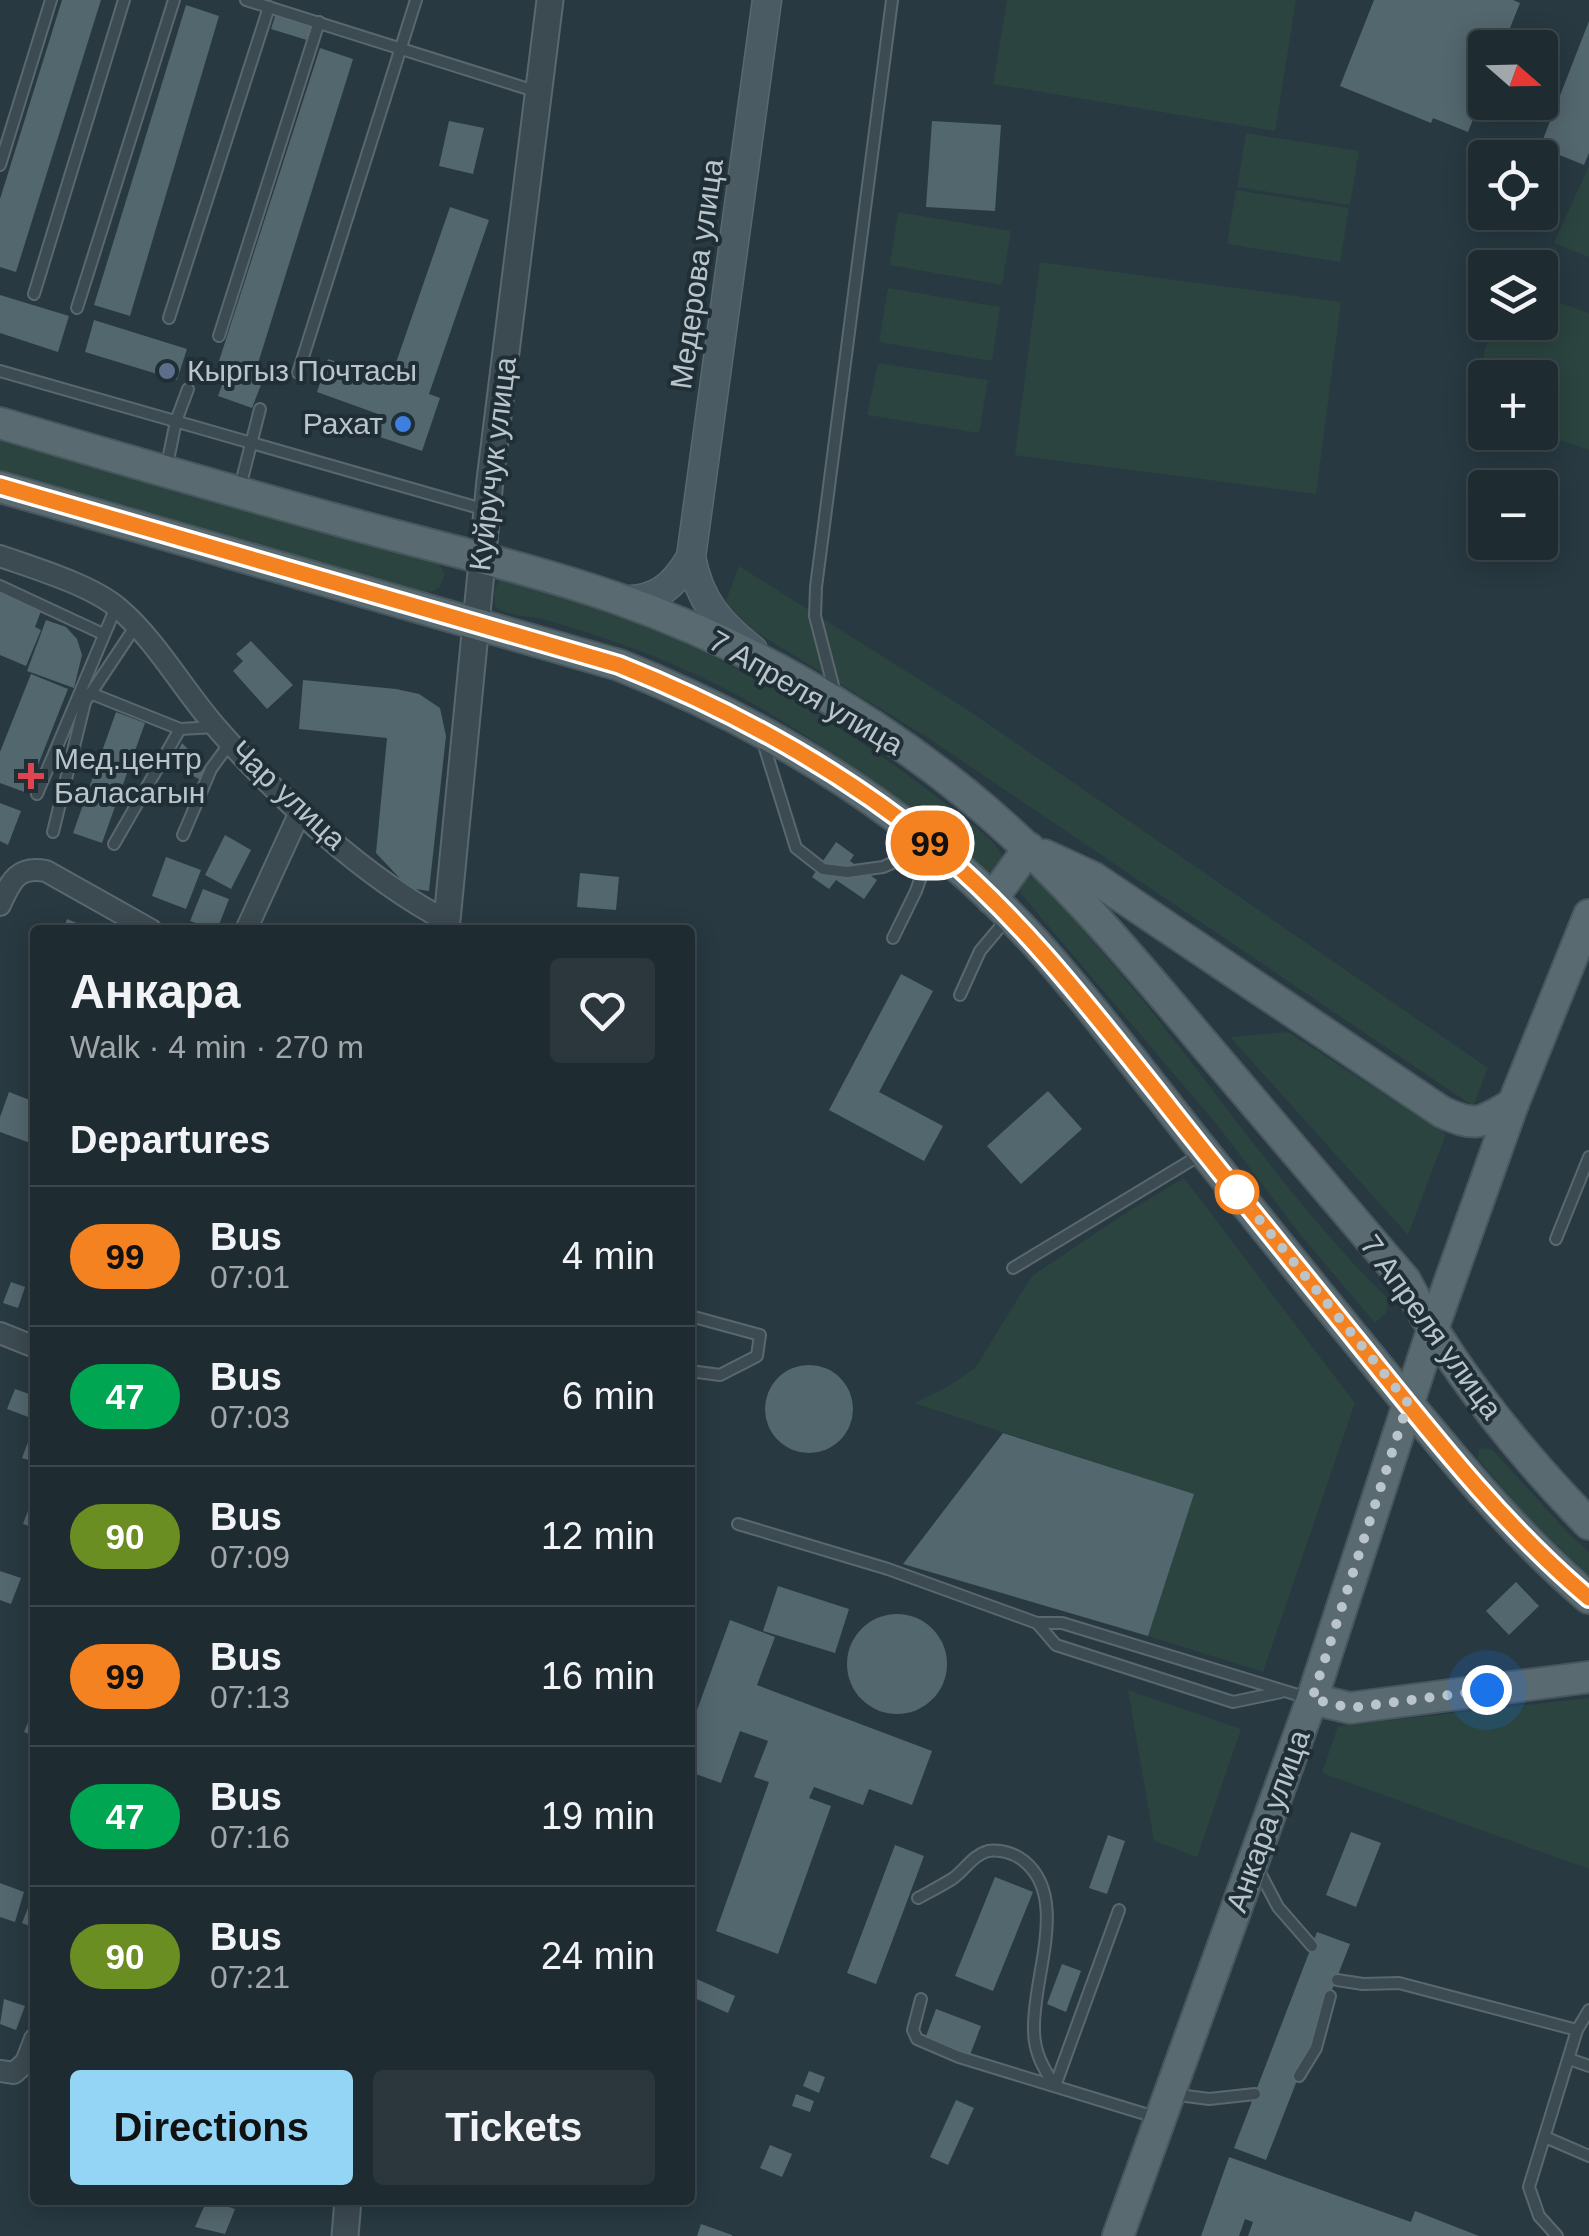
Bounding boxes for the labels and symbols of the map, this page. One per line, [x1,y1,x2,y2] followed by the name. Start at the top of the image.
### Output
[1468,30,1558,120] north arrow
[664,156,729,391] street label: Медерова улица
[187,354,417,387] place label: Кыргыз Почтасы
[463,355,522,573] street label: Куйручук улица
[156,360,178,382] marker: Кыргыз Почтасы
[303,407,383,440] place label: Рахат
[392,413,414,435] marker: Рахат
[704,624,909,762] street label: 7 Апреля улица
[224,733,353,856] street label: Чар улица
[54,742,205,809] place label: Мед.центр Баласагын
[18,763,44,789] marker: Мед.центр Баласагын
[885,810,975,876] line badge: 99
[1216,1171,1258,1213] unlabelled marker
[1354,1229,1509,1425] street label: 7 Апреля улица
[1462,1665,1512,1715] your location
[1219,1725,1316,1916] street label: Анкара улица

